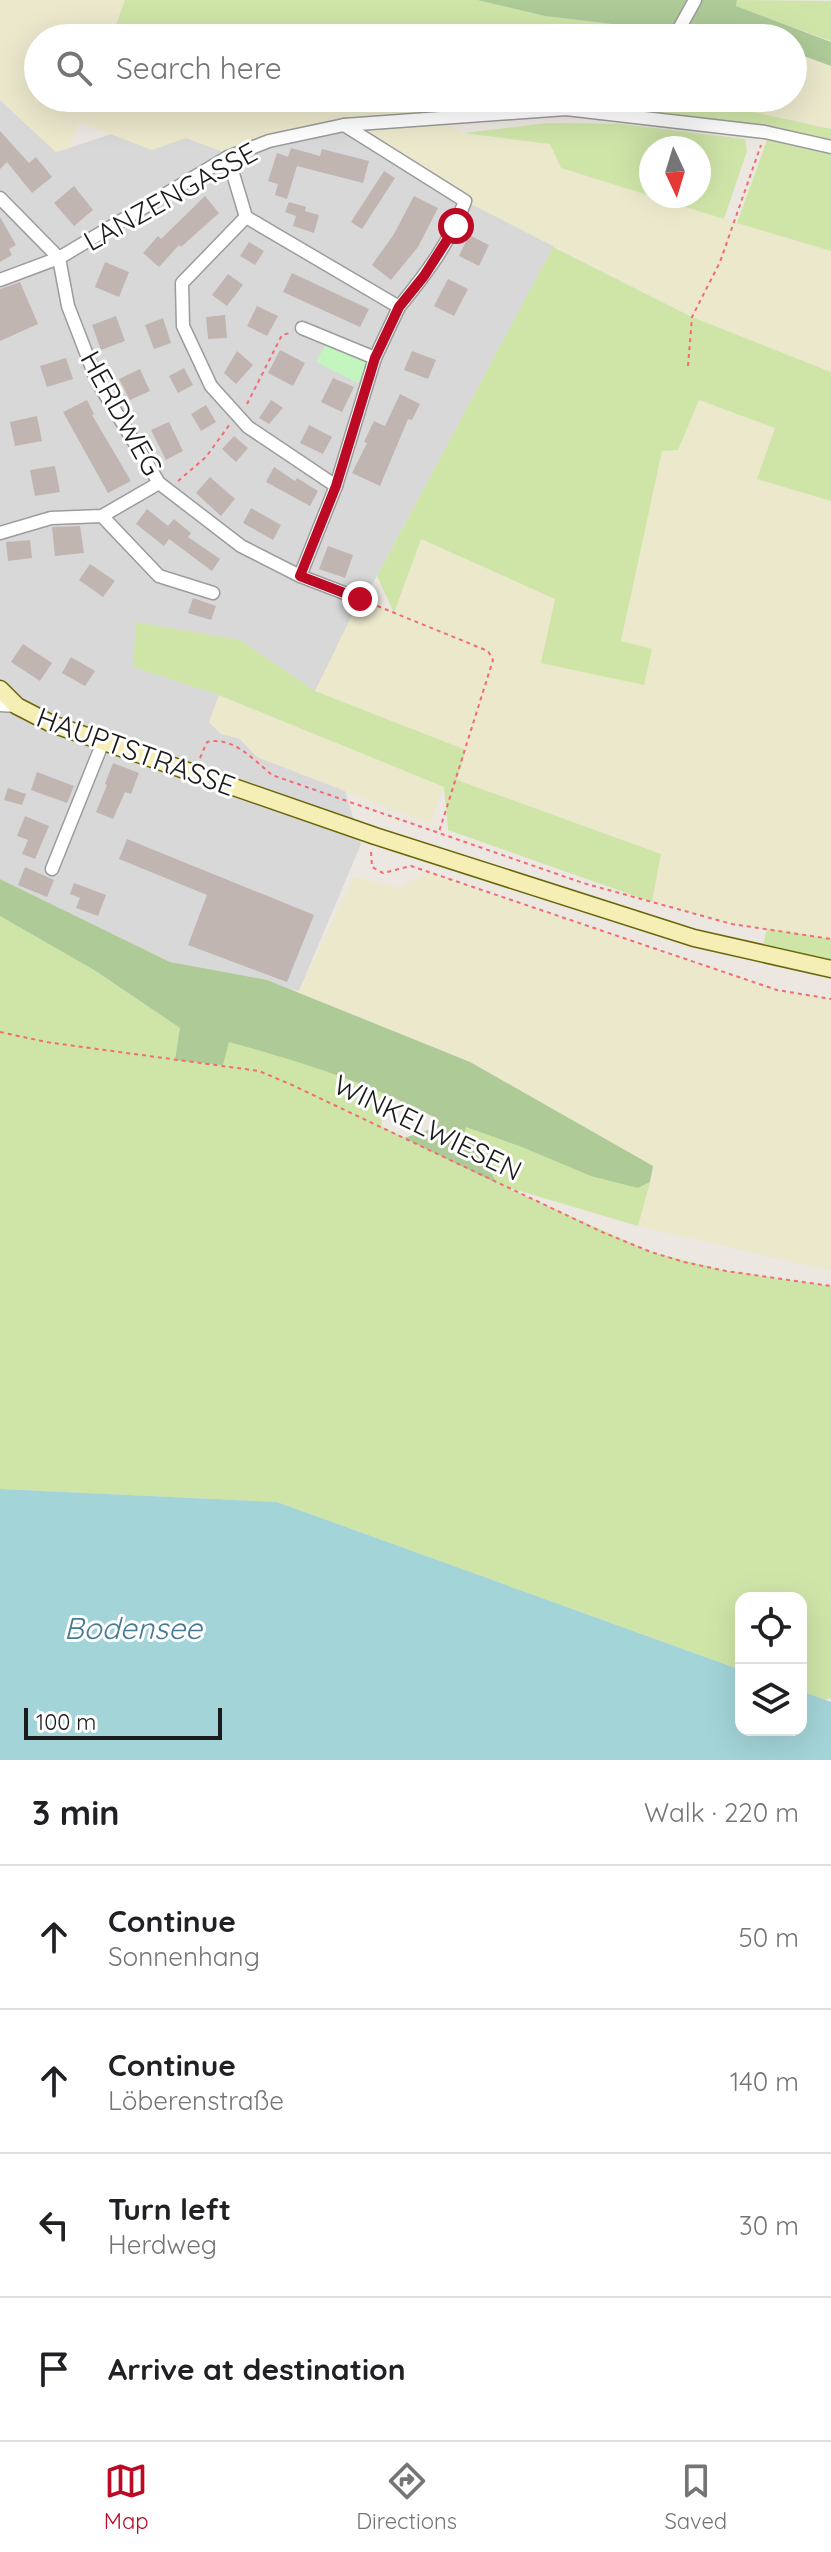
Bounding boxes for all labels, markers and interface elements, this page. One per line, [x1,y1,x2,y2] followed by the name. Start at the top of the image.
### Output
[24,24,807,112] search box
[52,46,96,90] icon: search
[116,49,282,87] text: Search here
[77,134,263,258] street label: LANZENGASSE
[639,136,711,208] north arrow
[438,208,474,244] route start
[73,345,171,481] street label: HERDWEG
[342,581,378,617] route end
[32,699,240,803] street label: HAUPTSTRASSE
[328,1066,528,1188] street label: WINKELWIESEN
[735,1592,807,1736] map controls
[735,1592,807,1664] button: locate
[64,1609,203,1647] water label: Bodensee
[735,1664,807,1736] button: layers
[24,1704,222,1740] scale bar
[36,1708,96,1736] text: 100 m
[32,1791,119,1834] text: 3 min
[644,1796,799,1829] text: Walk · 220 m
[108,1902,236,1940] text: Continue
[32,1915,76,1959] icon: ahead
[739,1921,799,1954] text: 50 m
[108,1940,260,1973] text: Sonnenhang
[108,2046,236,2084] text: Continue
[32,2059,76,2103] icon: ahead
[730,2065,799,2098] text: 140 m
[108,2084,284,2117] text: Löberenstraße
[108,2190,231,2228] text: Turn left
[32,2203,76,2247] icon: left
[739,2209,799,2242] text: 30 m
[108,2228,217,2261] text: Herdweg
[32,2347,76,2391] icon: arrive
[108,2350,406,2388] text: Arrive at destination
[104,2459,149,2535] tab: Map
[356,2459,457,2535] tab: Directions
[664,2459,727,2535] tab: Saved

